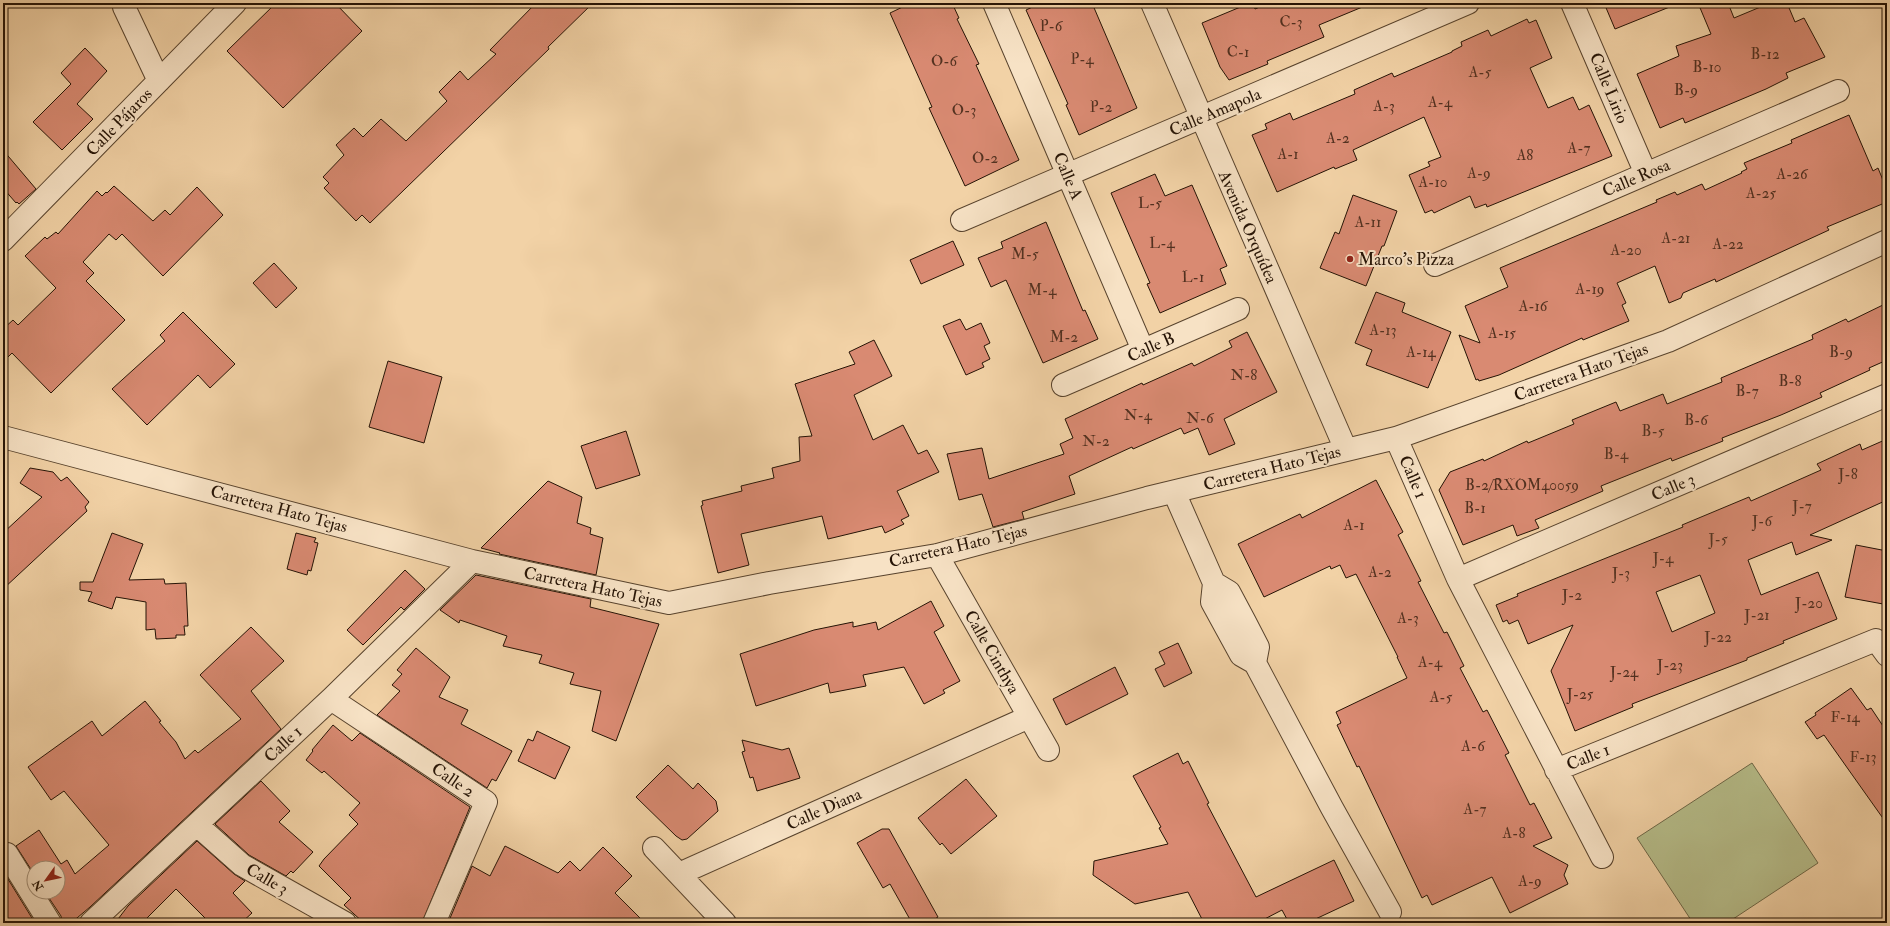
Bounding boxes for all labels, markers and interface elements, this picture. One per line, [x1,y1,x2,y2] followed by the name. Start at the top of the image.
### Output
[1279,13,1303,32] house number: C-3
[1040,17,1064,36] house number: P-6
[1227,43,1249,62] house number: C-1
[1750,45,1780,64] house number: B-12
[1070,50,1095,69] house number: P-4
[1585,50,1633,126] street label: Calle Lirio
[931,52,958,71] house number: O-6
[1692,58,1722,77] house number: B-10
[1468,63,1492,82] house number: A-5
[1674,81,1698,100] house number: B-9
[81,83,157,160] street label: Calle Pájaros
[1166,83,1265,142] street label: Calle Amapola
[1427,93,1453,112] house number: A-4
[1372,97,1395,116] house number: A-3
[1090,98,1113,117] house number: P-2
[952,101,976,120] house number: O-3
[1325,129,1350,148] house number: A-2
[1567,139,1590,158] house number: A-7
[1276,145,1299,164] house number: A-1
[1516,146,1533,165] house number: A8
[972,149,998,168] house number: O-2
[1049,149,1087,203] street label: Calle A
[1599,154,1674,202] street label: Calle Rosa
[1466,164,1491,183] house number: A-9
[1775,165,1809,184] house number: A-26
[1213,166,1283,288] street label: Avenida Orquídea
[1418,173,1447,192] house number: A-10
[1745,184,1776,203] house number: A-25
[1138,194,1162,213] house number: L-5
[1354,213,1381,232] house number: A-11
[1661,229,1690,248] house number: A-21
[1149,234,1176,253] house number: L-4
[1711,235,1744,254] house number: A-22
[1609,241,1642,260] house number: A-20
[1011,245,1039,264] house number: M-5
[1358,249,1455,270] place label: Marco's Pizza
[1345,254,1355,264] marker: Marco's Pizza
[1182,268,1204,287] house number: L-1
[1575,280,1604,299] house number: A-19
[1028,281,1057,300] house number: M-4
[1518,297,1549,316] house number: A-16
[1369,321,1396,340] house number: A-13
[1487,324,1516,343] house number: A-15
[1124,327,1178,367] street label: Calle B
[1050,328,1079,347] house number: M-2
[1511,338,1651,406] street label: Carretera Hato Tejas
[1405,343,1437,362] house number: A-14
[1829,343,1853,362] house number: B-9
[1231,366,1257,385] house number: N-8
[1778,372,1802,391] house number: B-8
[1735,382,1759,401] house number: B-7
[1124,406,1153,425] house number: N-4
[1186,409,1215,428] house number: N-6
[1684,411,1709,430] house number: B-6
[1642,422,1665,441] house number: B-5
[1082,432,1110,451] house number: N-2
[1201,441,1343,495] street label: Carretera Hato Tejas
[1604,445,1629,464] house number: B-4
[1394,452,1432,502] street label: Calle 1
[1837,465,1858,485] house number: J-8
[1648,468,1698,506] street label: Calle 3
[1465,476,1579,495] house number: B-2/RXOM40059
[208,481,350,537] street label: Carretera Hato Tejas
[1791,497,1812,517] house number: J-7
[1464,499,1486,518] house number: B-1
[1751,512,1773,532] house number: J-6
[1342,516,1365,535] house number: A-1
[887,520,1029,572] street label: Carretera Hato Tejas
[1707,530,1728,550] house number: J-5
[1652,549,1674,569] house number: J-4
[522,562,664,612] street label: Carretera Hato Tejas
[1367,563,1392,582] house number: A-2
[1611,564,1630,584] house number: J-3
[1561,586,1582,606] house number: J-2
[1794,594,1823,614] house number: J-20
[1743,606,1770,626] house number: J-21
[959,607,1025,699] street label: Calle Cinthya
[1396,609,1419,628] house number: A-3
[1703,628,1732,648] house number: J-22
[1417,653,1443,672] house number: A-4
[1656,656,1683,676] house number: J-23
[1609,663,1639,683] house number: J-24
[1566,685,1594,705] house number: J-25
[1429,688,1453,707] house number: A-5
[1830,708,1861,727] house number: F-14
[259,721,307,767] street label: Calle 1
[1460,737,1486,756] house number: A-6
[1563,739,1613,775] street label: Calle 1
[1850,748,1876,767] house number: F-13
[428,758,479,802] street label: Calle 2
[783,783,866,835] street label: Calle Diana
[1463,800,1486,819] house number: A-7
[1502,824,1525,843] house number: A-8
[242,859,292,899] street label: Calle 3
[26,860,66,900] north arrow
[1517,872,1542,891] house number: A-9
[29,877,47,894] text: N

